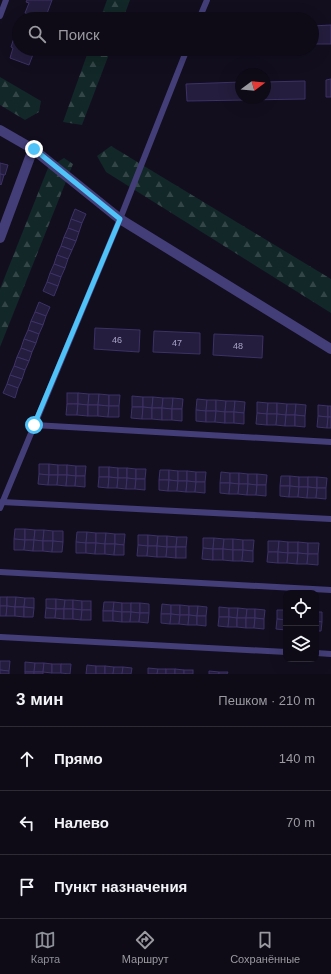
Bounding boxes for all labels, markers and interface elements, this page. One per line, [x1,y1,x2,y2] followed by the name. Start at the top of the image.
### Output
[12,12,319,56] search box
[26,23,48,45] icon: search
[58,26,100,43] text: Поиск
[235,68,271,104] north arrow
[25,140,43,158] route end
[112,335,122,345] house number: 46
[172,338,182,348] house number: 47
[233,341,243,351] house number: 48
[25,416,43,434] route start
[283,590,319,662] map controls
[283,590,319,626] button: locate
[283,626,319,662] button: layers
[16,690,63,709] text: 3 мин
[218,693,315,708] text: Пешком · 210 m
[16,748,38,770] icon: ahead
[54,750,103,767] text: Прямо
[279,751,315,766] text: 140 m
[16,812,38,834] icon: left
[54,814,109,831] text: Налево
[286,815,315,830] text: 70 m
[16,876,38,898] icon: arrive
[54,878,187,895] text: Пункт назначения
[31,929,60,965] tab: Карта
[122,929,169,965] tab: Маршрут
[230,929,300,965] tab: Сохранённые

